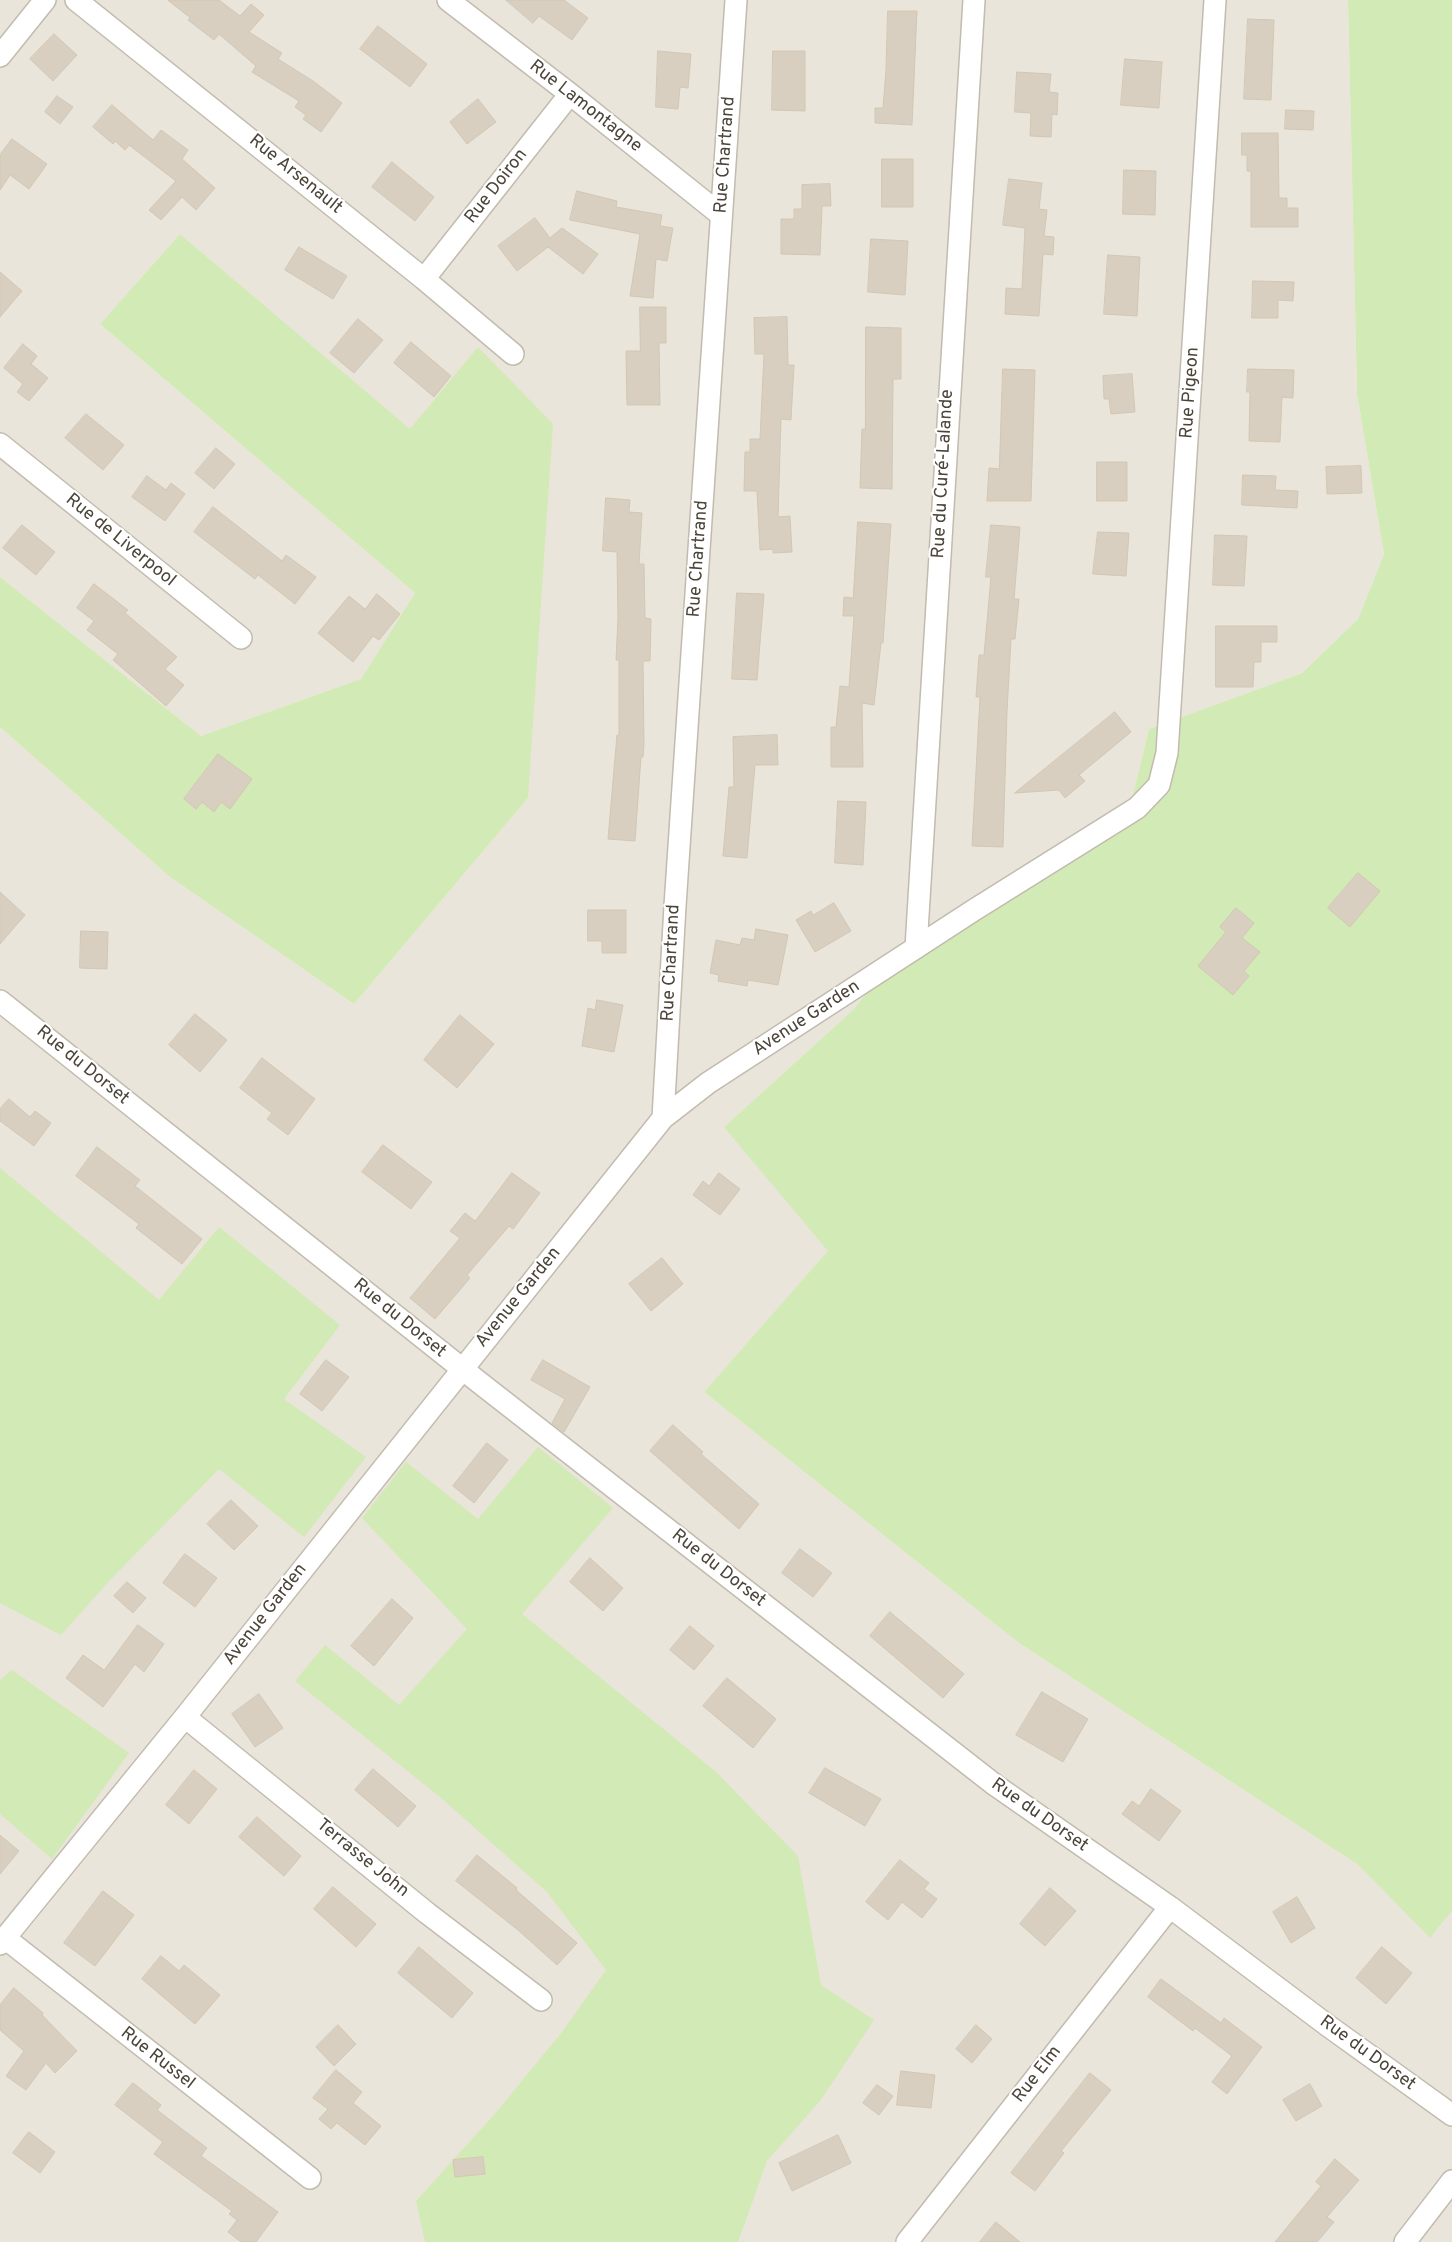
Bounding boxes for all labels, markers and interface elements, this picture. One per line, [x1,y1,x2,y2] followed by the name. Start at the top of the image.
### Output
[524,56,646,158] street label: Rue Lamontagne
[711,96,741,214] street label: Rue Chartrand
[244,131,346,219] street label: Rue Arsenault
[461,145,533,229] street label: Rue Doiron
[1177,347,1205,439] street label: Rue Pigeon
[929,389,959,559] street label: Rue du Curé-Lalande
[60,490,180,592] street label: Rue de Liverpool
[684,500,714,618] street label: Rue Chartrand
[658,904,686,1022] street label: Rue Chartrand
[749,976,865,1062] street label: Avenue Garden
[31,1022,133,1110] street label: Rue du Dorset
[472,1243,566,1353] street label: Avenue Garden
[348,1275,450,1363] street label: Rue du Dorset
[667,1526,769,1612] street label: Rue du Dorset
[220,1560,312,1670] street label: Avenue Garden
[986,1775,1092,1857] street label: Rue du Dorset
[311,1815,413,1903] street label: Terrasse John
[1315,2012,1419,2096] street label: Rue du Dorset
[115,2023,199,2095] street label: Rue Russel
[1009,2042,1067,2108] street label: Rue Elm

